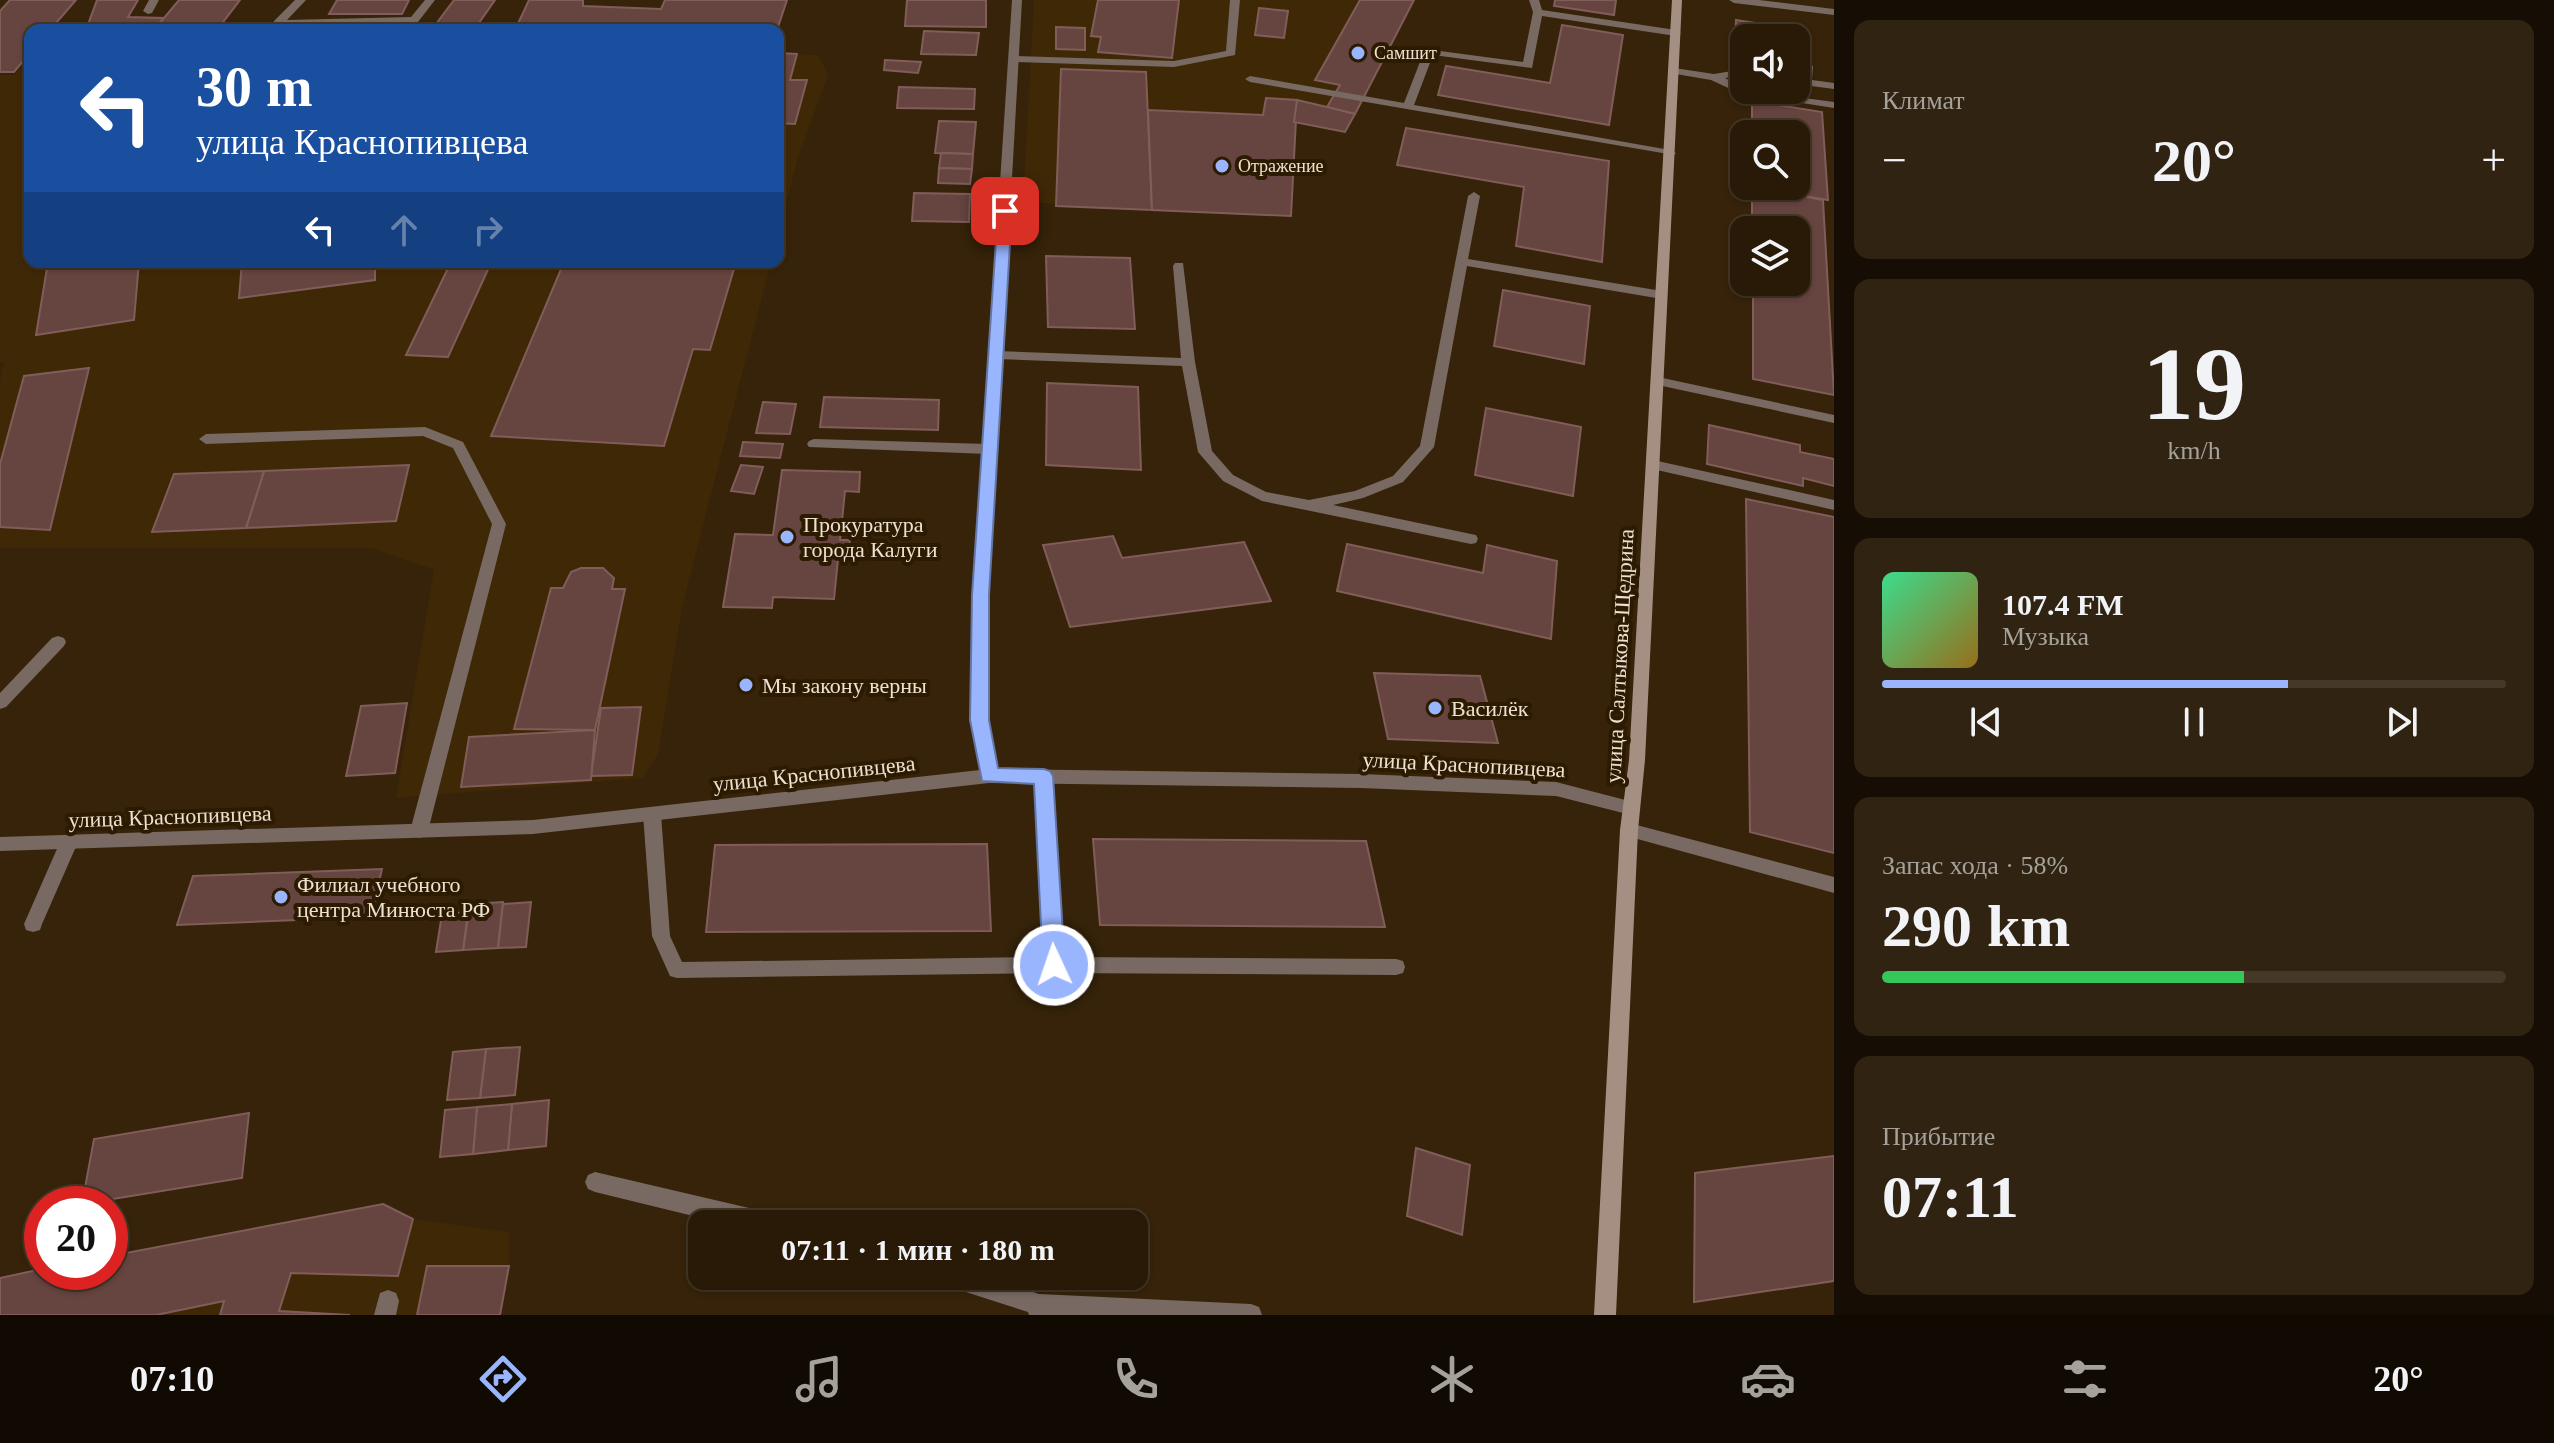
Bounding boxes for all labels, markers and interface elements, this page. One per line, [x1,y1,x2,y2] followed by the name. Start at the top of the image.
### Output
[1730,24,1810,296] map controls
[1730,24,1810,104] button: sound
[1374,43,1437,63] place label: Самшит
[1349,44,1367,62] marker: Самшит
[64,56,168,160] icon: left
[196,56,313,118] text: 30 m
[1882,86,1965,115] text: Климат
[1730,120,1810,200] button: search
[196,122,528,162] text: улица Краснопивцева
[2152,128,2236,194] text: 20°
[1882,136,1907,185] text: −
[2481,136,2506,185] text: +
[1238,156,1324,176] place label: Отражение
[1213,157,1231,175] marker: Отражение
[971,177,1039,245] pin
[983,189,1027,233] icon: arrive
[298,208,342,252] icon: left
[382,208,426,252] icon: ahead
[466,208,510,252] icon: right
[1730,216,1810,296] button: layers
[2142,326,2246,441] text: 19
[2167,436,2221,465] text: km/h
[803,512,938,562] place label: Прокуратура города Калуги
[778,528,796,546] marker: Прокуратура города Калуги
[1600,528,1639,784] street label: улица Салтыкова-Щедрина
[2002,588,2124,621] text: 107.4 FM
[2002,622,2089,651] text: Музыка
[762,673,927,698] place label: Мы закону верны
[737,676,755,694] marker: Мы закону верны
[1451,696,1529,721] place label: Василёк
[1426,699,1444,717] marker: Василёк
[1964,700,2008,744] icon: previous
[2172,700,2216,744] icon: pause
[2380,700,2424,744] icon: next
[1362,747,1566,782] street label: улица Краснопивцева
[712,750,917,797] street label: улица Краснопивцева
[68,800,272,833] street label: улица Краснопивцева
[1882,851,2068,880] text: Запас хода · 58%
[297,872,490,922] place label: Филиал учебного центра Минюста РФ
[272,888,290,906] marker: Филиал учебного центра Минюста РФ
[1882,893,2070,959] text: 290 km
[1012,923,1096,1007] position arrow
[1882,1122,1995,1151] text: Прибытие
[1882,1164,2019,1230] text: 07:11
[24,1186,128,1290] speed limit sign: 20
[781,1233,1055,1266] text: 07:11 · 1 мин · 180 m
[475,1351,531,1407] icon: directions
[791,1351,847,1407] icon: music
[1108,1351,1164,1407] icon: phone
[1424,1351,1480,1407] icon: climate
[1740,1351,1796,1407] icon: car
[2057,1351,2113,1407] icon: filters
[130,1359,214,1399] text: 07:10
[2373,1359,2424,1399] text: 20°

